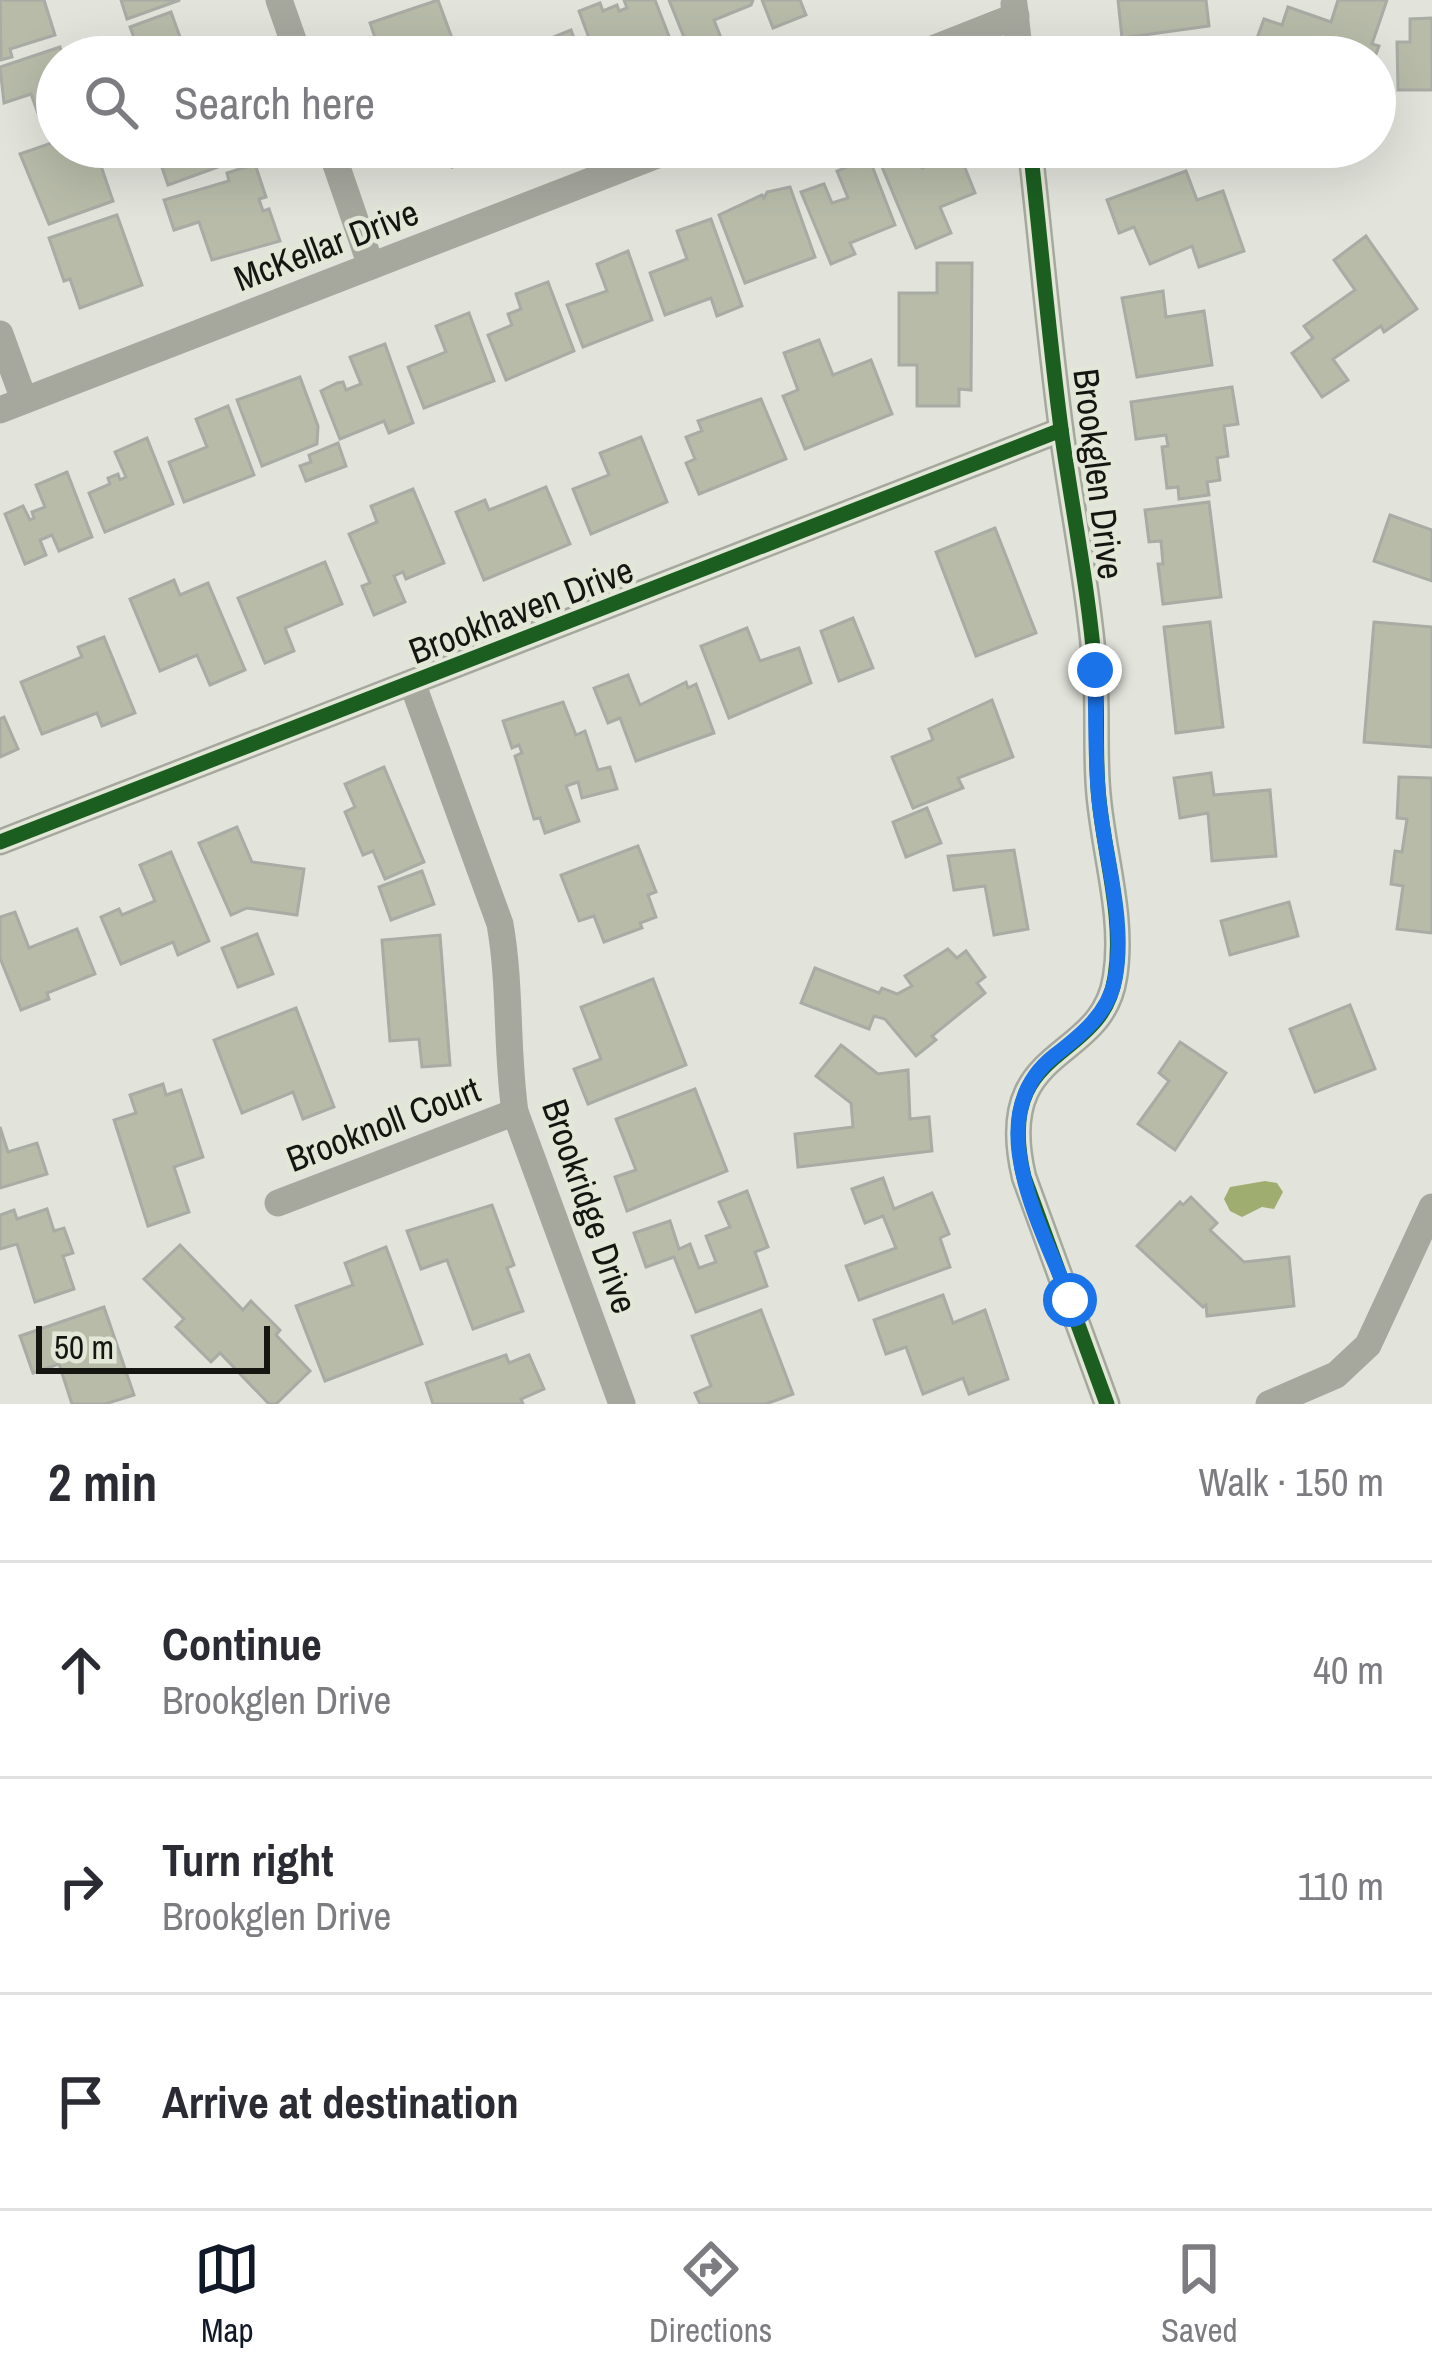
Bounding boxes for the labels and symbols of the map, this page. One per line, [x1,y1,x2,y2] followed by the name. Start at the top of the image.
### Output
[227,188,425,302] street label: McKellar Drive
[1062,366,1136,582] street label: Brookglen Drive
[402,545,640,675] street label: Brookhaven Drive
[1068,643,1122,697] route end
[279,1065,487,1183] street label: Brooknoll Court
[531,1093,649,1319] street label: Brookridge Drive
[1043,1273,1097,1327] route start
[36,1320,270,1373] scale bar

